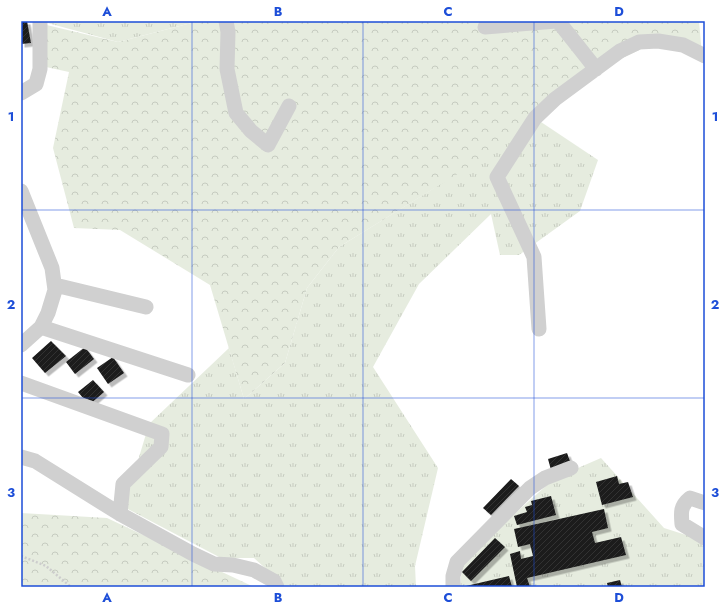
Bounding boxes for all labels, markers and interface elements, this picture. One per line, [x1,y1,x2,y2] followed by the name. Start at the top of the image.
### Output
[101,2,112,21] text: A
[274,2,283,21] text: B
[443,2,453,21] text: C
[614,2,624,21] text: D
[8,107,14,126] text: 1
[712,107,718,126] text: 1
[7,295,15,314] text: 2
[711,295,719,314] text: 2
[7,483,15,502] text: 3
[711,483,719,502] text: 3
[101,588,112,607] text: A
[274,588,283,607] text: B
[443,588,453,607] text: C
[614,588,624,607] text: D

